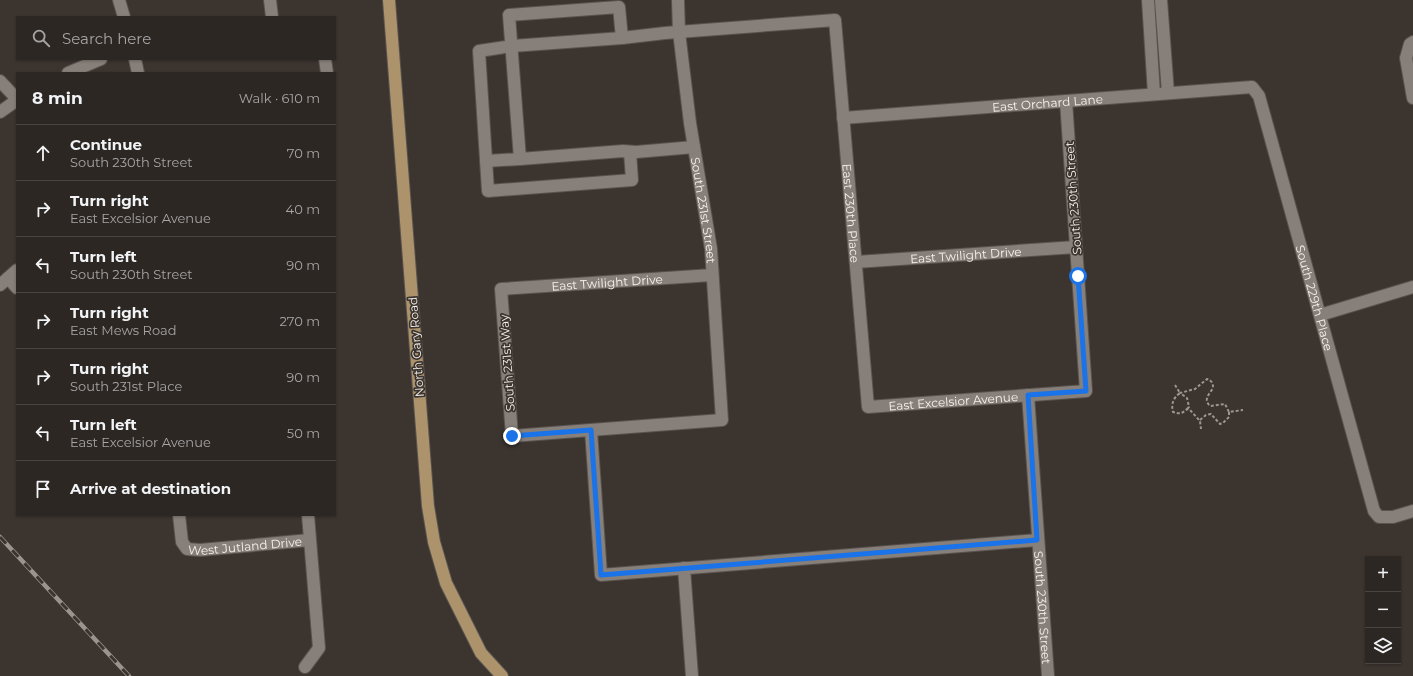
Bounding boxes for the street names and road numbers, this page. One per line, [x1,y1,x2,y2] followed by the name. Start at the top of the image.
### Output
[991,91,1103,114] street label: East Orchard Lane
[1062,141,1084,255] street label: South 230th Street
[688,156,719,264] street label: South 231st Street
[840,163,863,263] street label: East 230th Place
[910,243,1022,266] street label: East Twilight Drive
[1293,243,1337,352] street label: South 229th Place
[551,271,663,293] street label: East Twilight Drive
[405,296,427,398] street label: North Gary Road
[496,314,518,412] street label: South 231st Way
[888,389,1019,413] street label: East Excelsior Avenue
[188,533,302,558] street label: West Jutland Drive
[1032,550,1055,665] street label: South 230th Street

